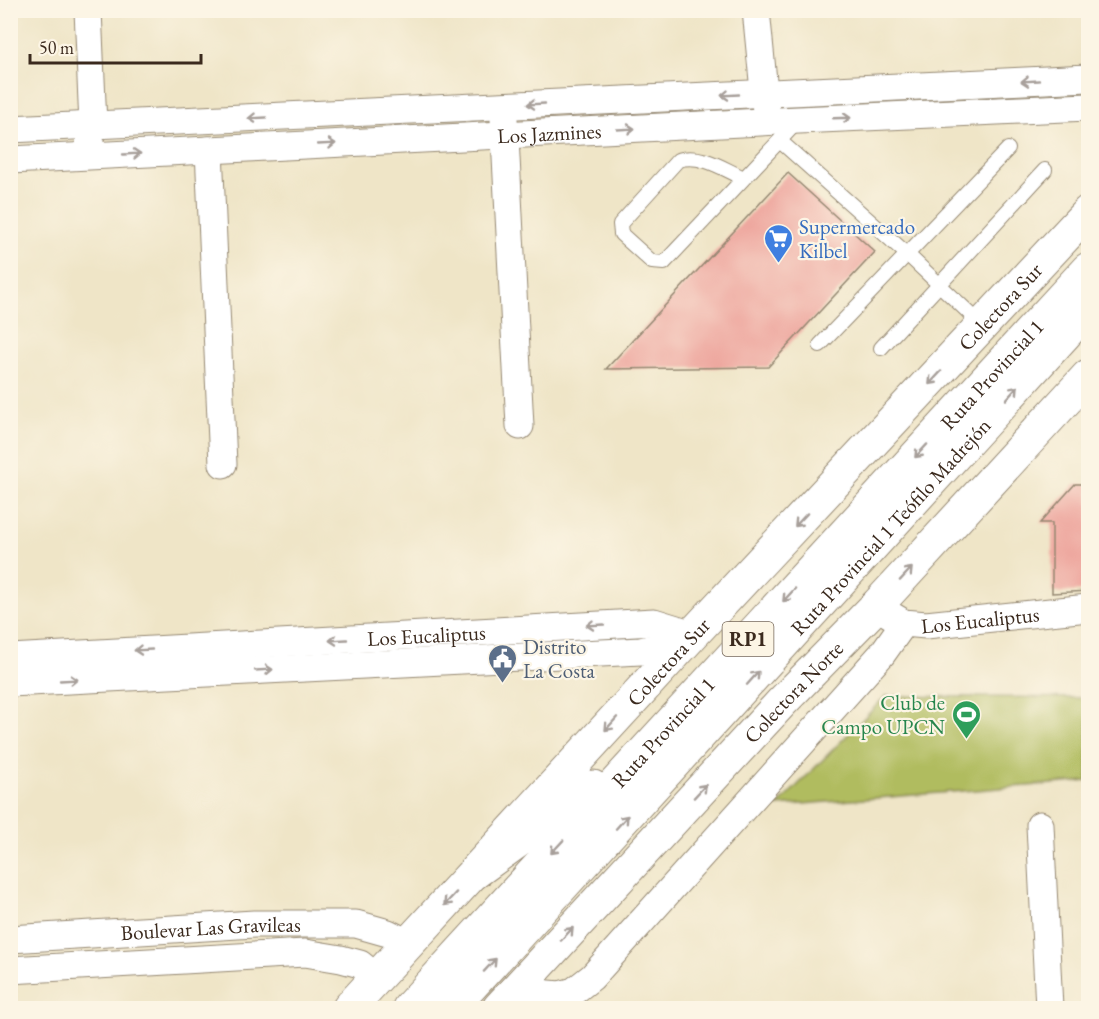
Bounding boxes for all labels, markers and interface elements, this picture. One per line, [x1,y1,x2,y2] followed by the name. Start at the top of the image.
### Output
[30,27,201,65] scale bar
[39,36,74,59] text: 50 m
[1021,75,1041,86] one-way arrow
[721,89,741,100] one-way arrow
[526,99,546,110] one-way arrow
[247,112,267,123] one-way arrow
[831,112,851,123] one-way arrow
[497,117,602,149] street label: Los Jazmines
[616,123,636,134] one-way arrow
[316,139,336,150] one-way arrow
[121,149,141,160] one-way arrow
[799,213,915,264] place label: Supermercado Kilbel
[762,222,794,264] supermarket icon: Supermercado Kilbel
[952,257,1048,356] street label: Colectora Sur
[934,313,1049,435] street label: Ruta Provincial 1
[928,370,942,385] one-way arrow
[1005,386,1019,401] one-way arrow
[784,412,996,640] street label: Ruta Provincial 1 Teófilo Madrejón
[914,444,928,459] one-way arrow
[794,512,808,527] one-way arrow
[899,566,913,581] one-way arrow
[782,587,796,602] one-way arrow
[920,600,1041,639] street label: Los Eucaliptus
[620,611,715,711] street label: Colectora Sur
[366,618,487,652] street label: Los Eucaliptus
[586,620,606,631] one-way arrow
[722,622,774,656] road number: RP1
[523,633,596,684] place label: Distrito La Costa
[328,634,348,645] one-way arrow
[738,635,849,749] street label: Colectora Norte
[486,642,518,684] public building icon: Distrito La Costa
[133,645,153,656] one-way arrow
[253,665,273,676] one-way arrow
[746,670,761,685] one-way arrow
[605,671,720,793] street label: Ruta Provincial 1
[58,675,78,686] one-way arrow
[821,689,945,740] place label: Club de Campo UPCN
[950,698,982,740] sports icon: Club de Campo UPCN
[604,716,618,731] one-way arrow
[693,784,707,799] one-way arrow
[615,815,629,830] one-way arrow
[550,839,564,854] one-way arrow
[443,891,457,906] one-way arrow
[120,910,301,946] street label: Boulevar Las Gravileas
[560,927,574,942] one-way arrow
[483,958,498,973] one-way arrow

